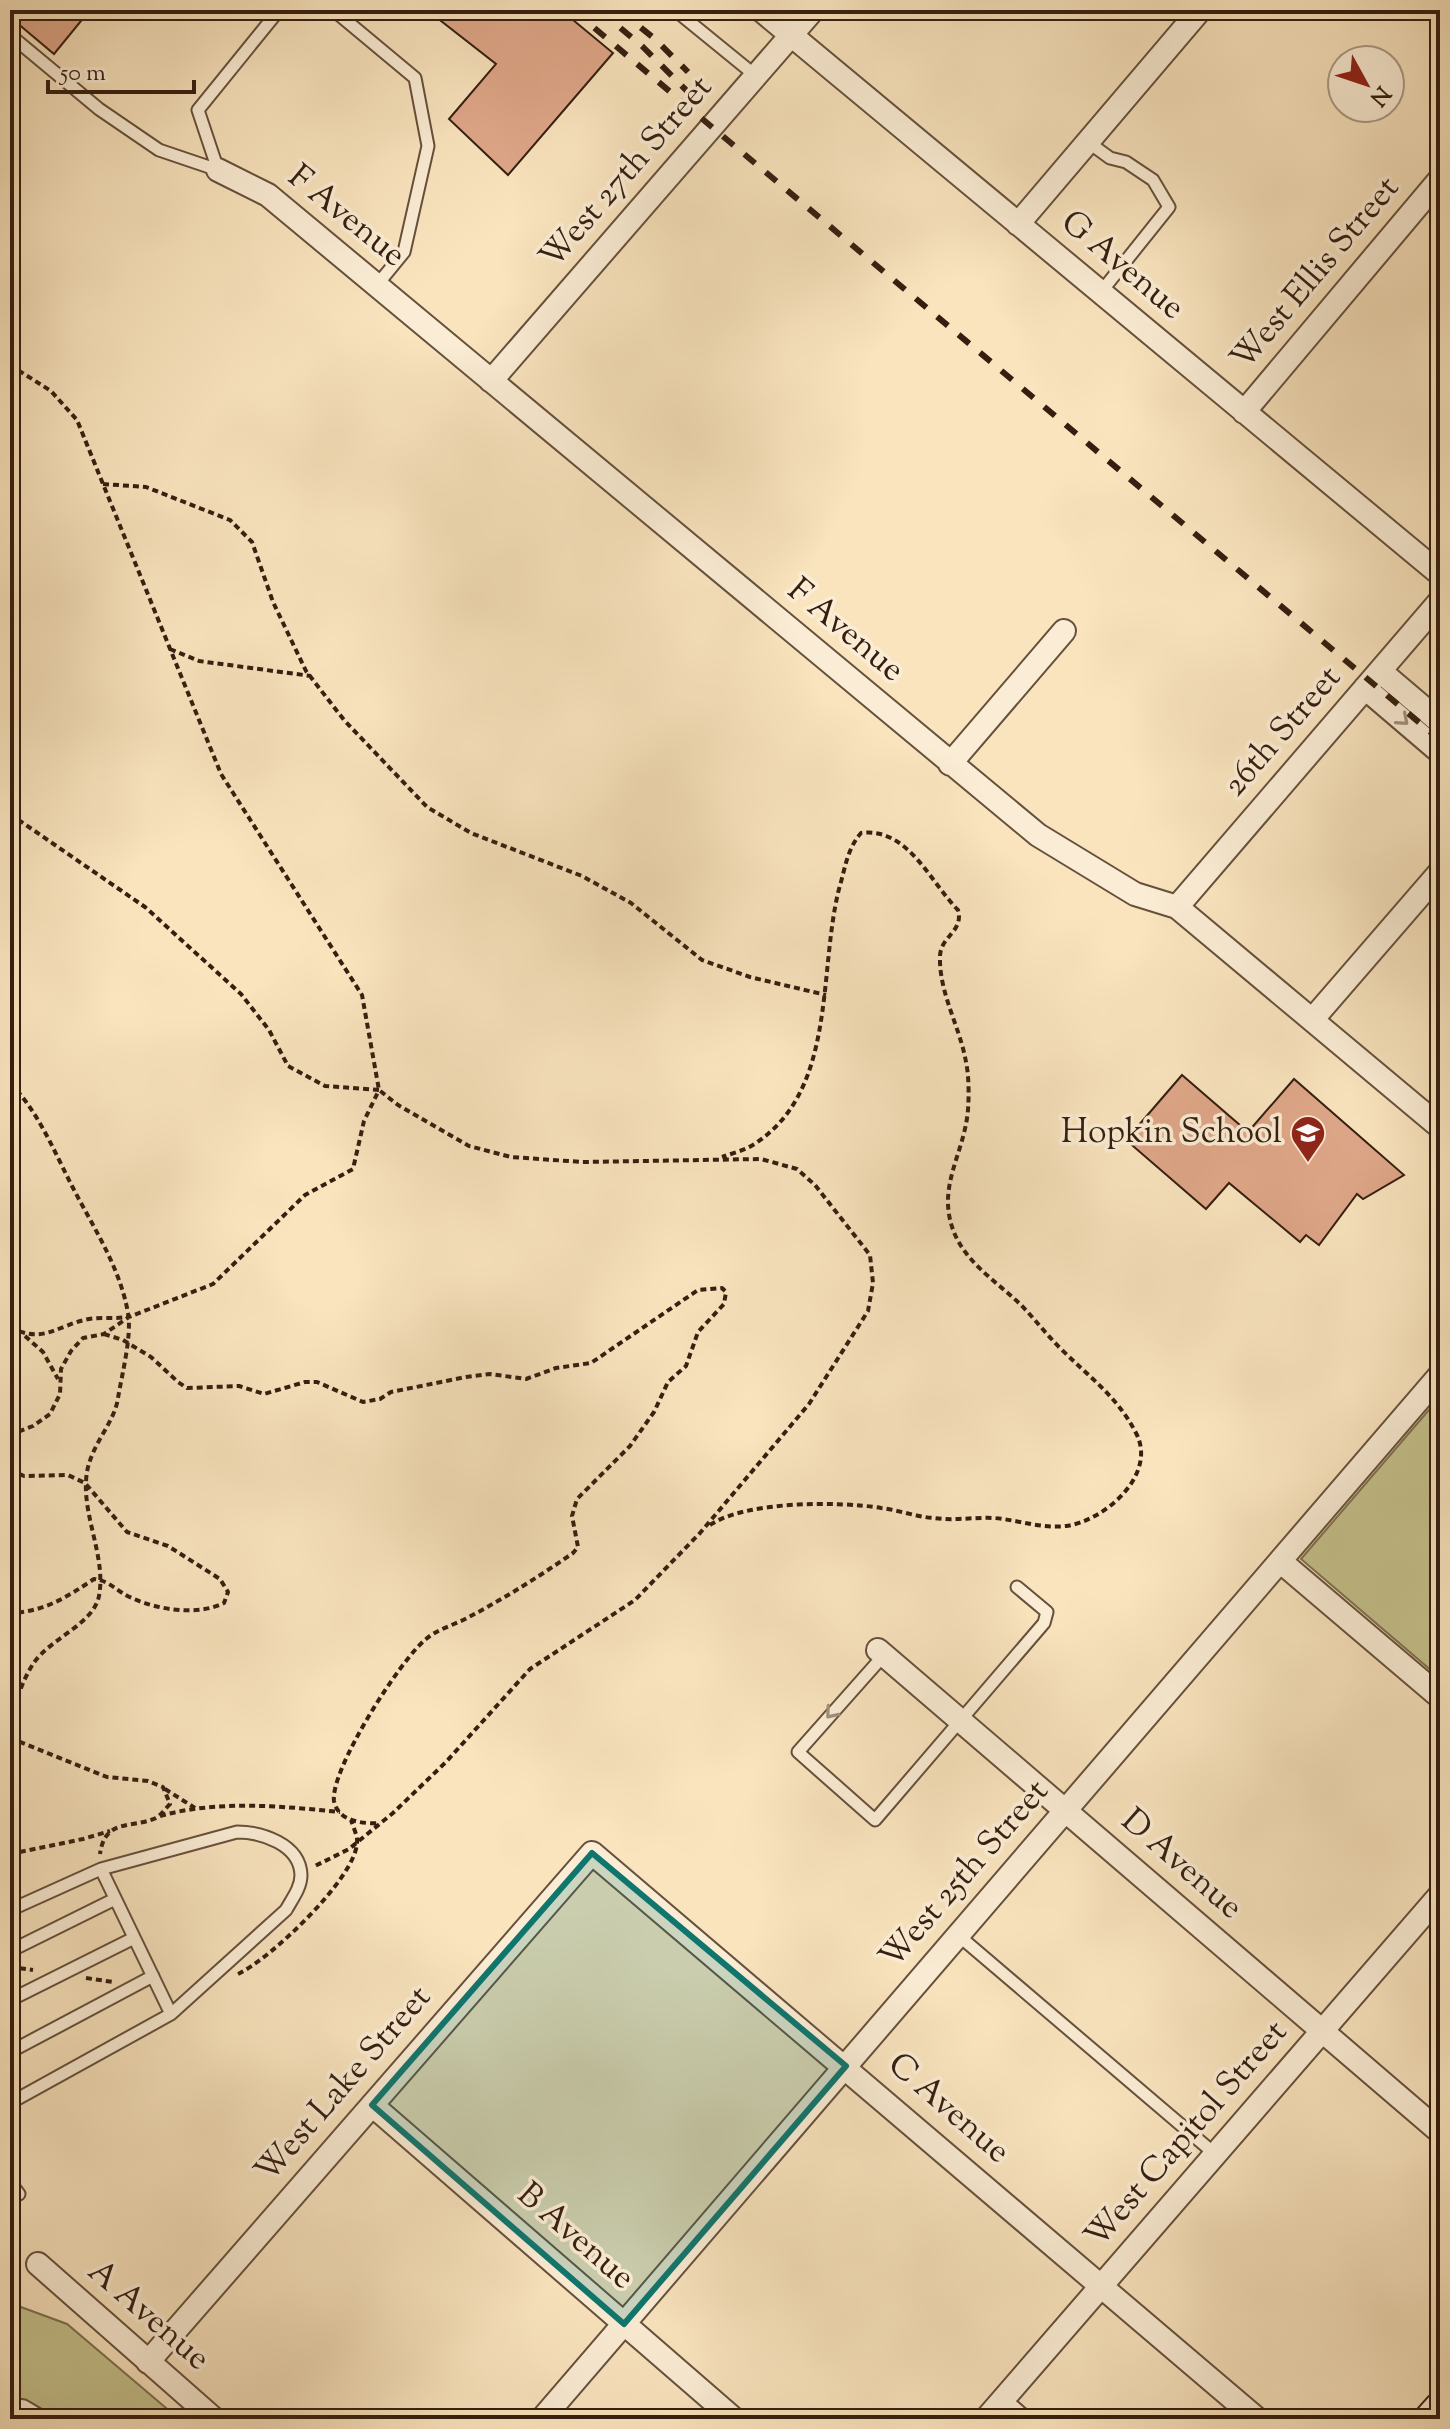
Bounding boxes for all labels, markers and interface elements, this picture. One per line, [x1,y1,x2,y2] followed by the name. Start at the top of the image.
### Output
[48,44,194,94] scale bar
[1326,44,1406,124] north arrow
[58,57,106,91] text: 50 m
[529,65,725,280] street label: West 27th Street
[1361,78,1397,112] text: N
[276,154,416,280] street label: F Avenue
[1220,166,1412,382] street label: West Ellis Street
[1049,199,1195,333] street label: G Avenue
[776,567,914,695] street label: F Avenue
[1212,656,1354,808] street label: 26th Street
[1393,710,1408,725] one-way arrow
[1061,1109,1282,1158] place label: Hopkin School
[1289,1114,1327,1164] school or university icon: Hopkin School
[826,1704,841,1718] one-way arrow
[869,1769,1061,1980] street label: West 25th Street
[1109,1798,1253,1932] street label: D Avenue
[244,1975,444,2194] street label: West Lake Street
[1074,2010,1300,2260] street label: West Capitol Street
[876,2042,1020,2176] street label: C Avenue
[505,2172,645,2302] street label: B Avenue
[76,2249,220,2383] street label: A Avenue

